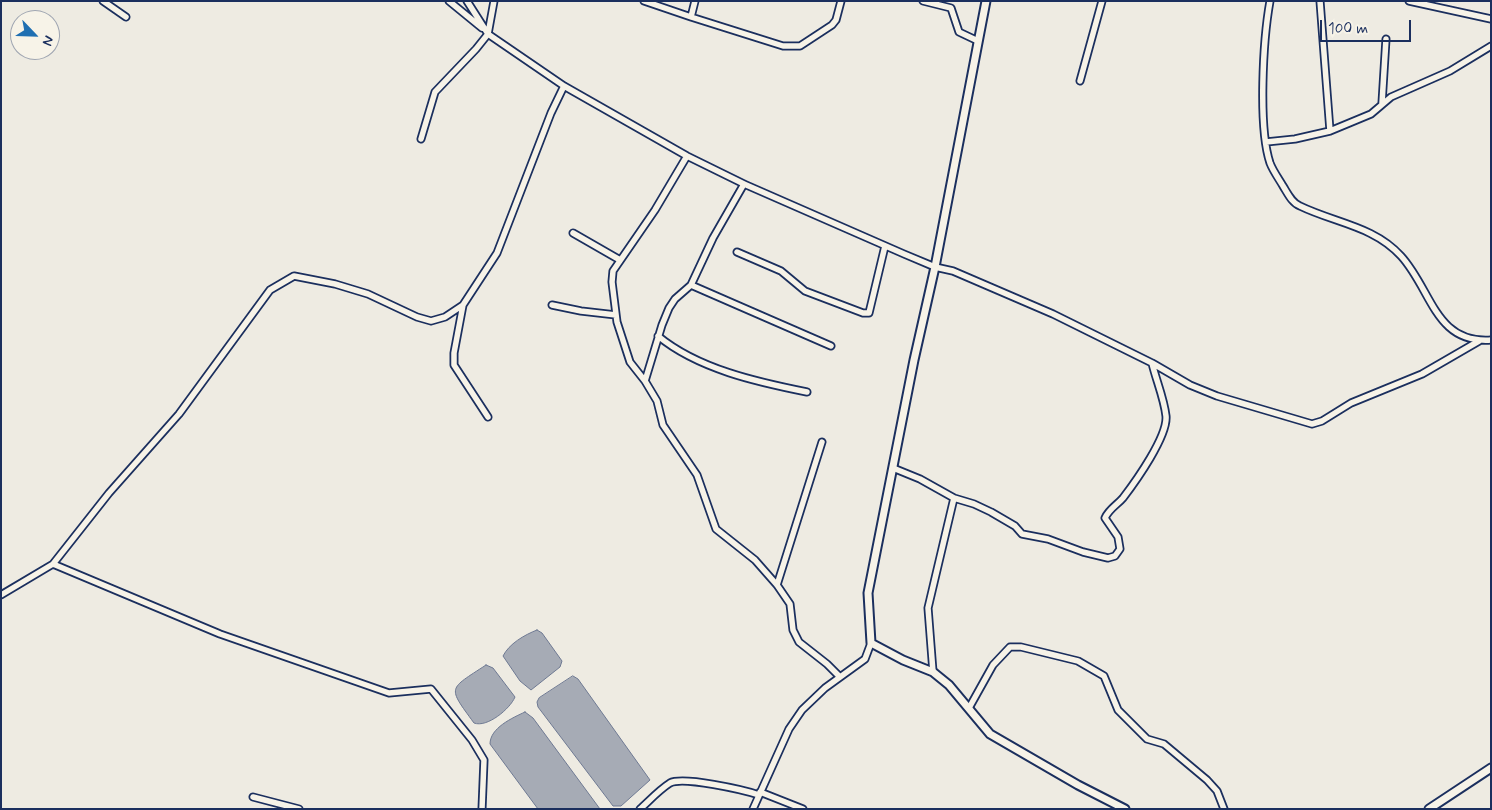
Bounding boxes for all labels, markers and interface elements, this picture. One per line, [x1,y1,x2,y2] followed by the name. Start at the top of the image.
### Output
[10,10,60,60] north arrow
[1322,10,1413,42] scale bar
[1328,19,1368,39] text: 100 m
[38,33,58,49] text: N

